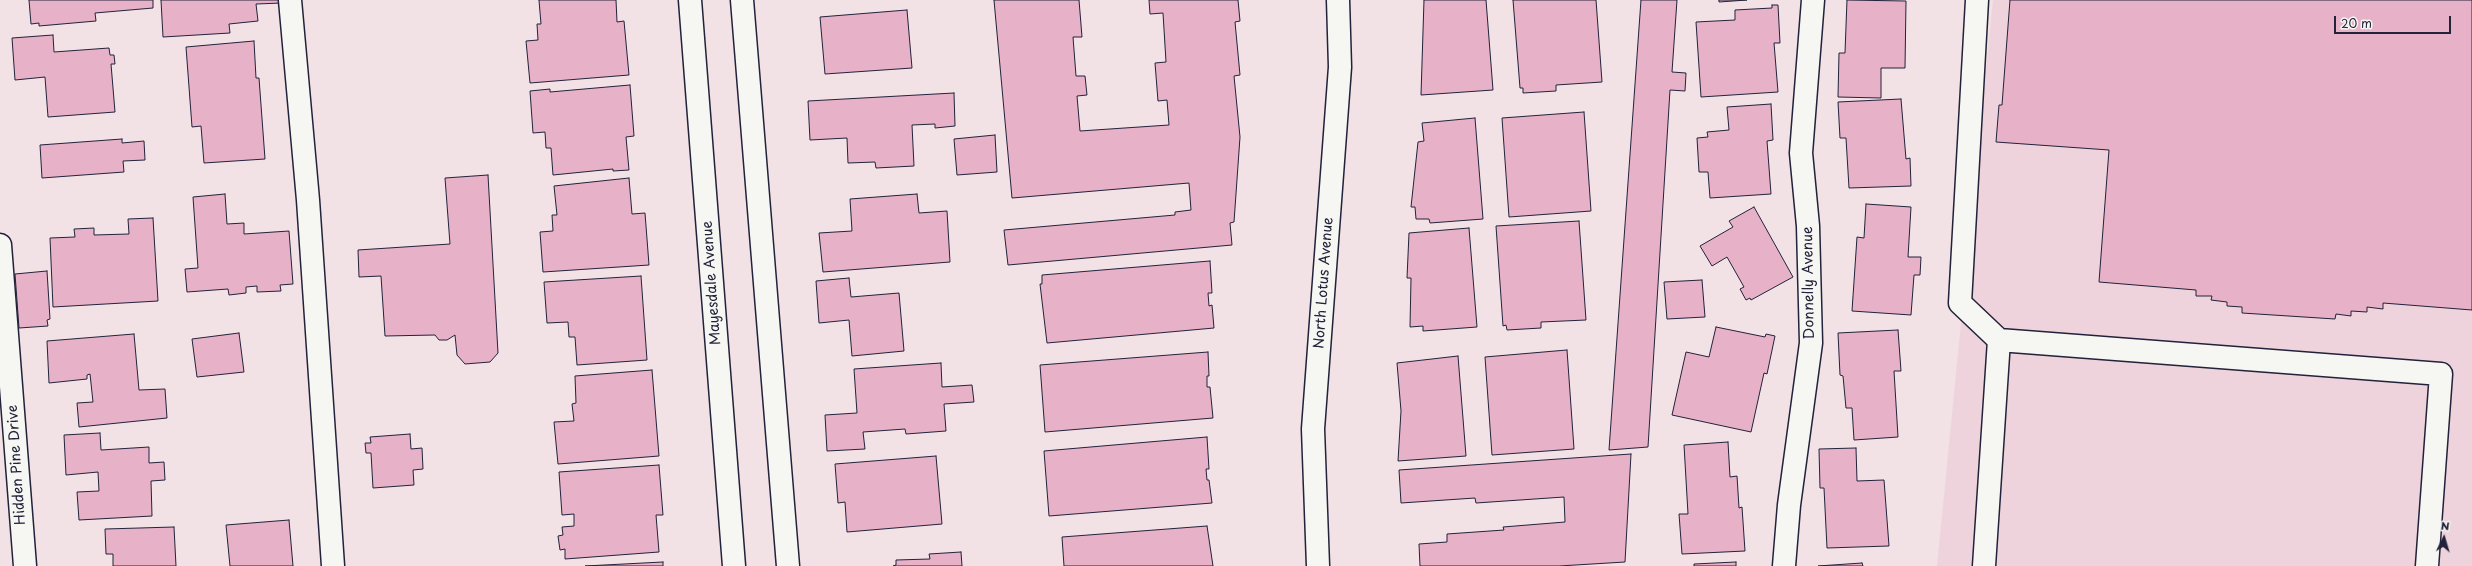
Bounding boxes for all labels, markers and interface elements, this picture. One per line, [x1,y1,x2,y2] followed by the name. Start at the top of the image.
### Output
[2336,8,2453,34] scale bar
[2341,14,2372,32] text: 20 m
[1311,217,1337,349] street label: North Lotus Avenue
[699,220,725,346] street label: Mayesdale Avenue
[1800,226,1818,340] street label: Donnelly Avenue
[4,404,30,526] street label: Hidden Pine Drive
[2440,517,2450,534] text: N
[2424,518,2464,558] north arrow

